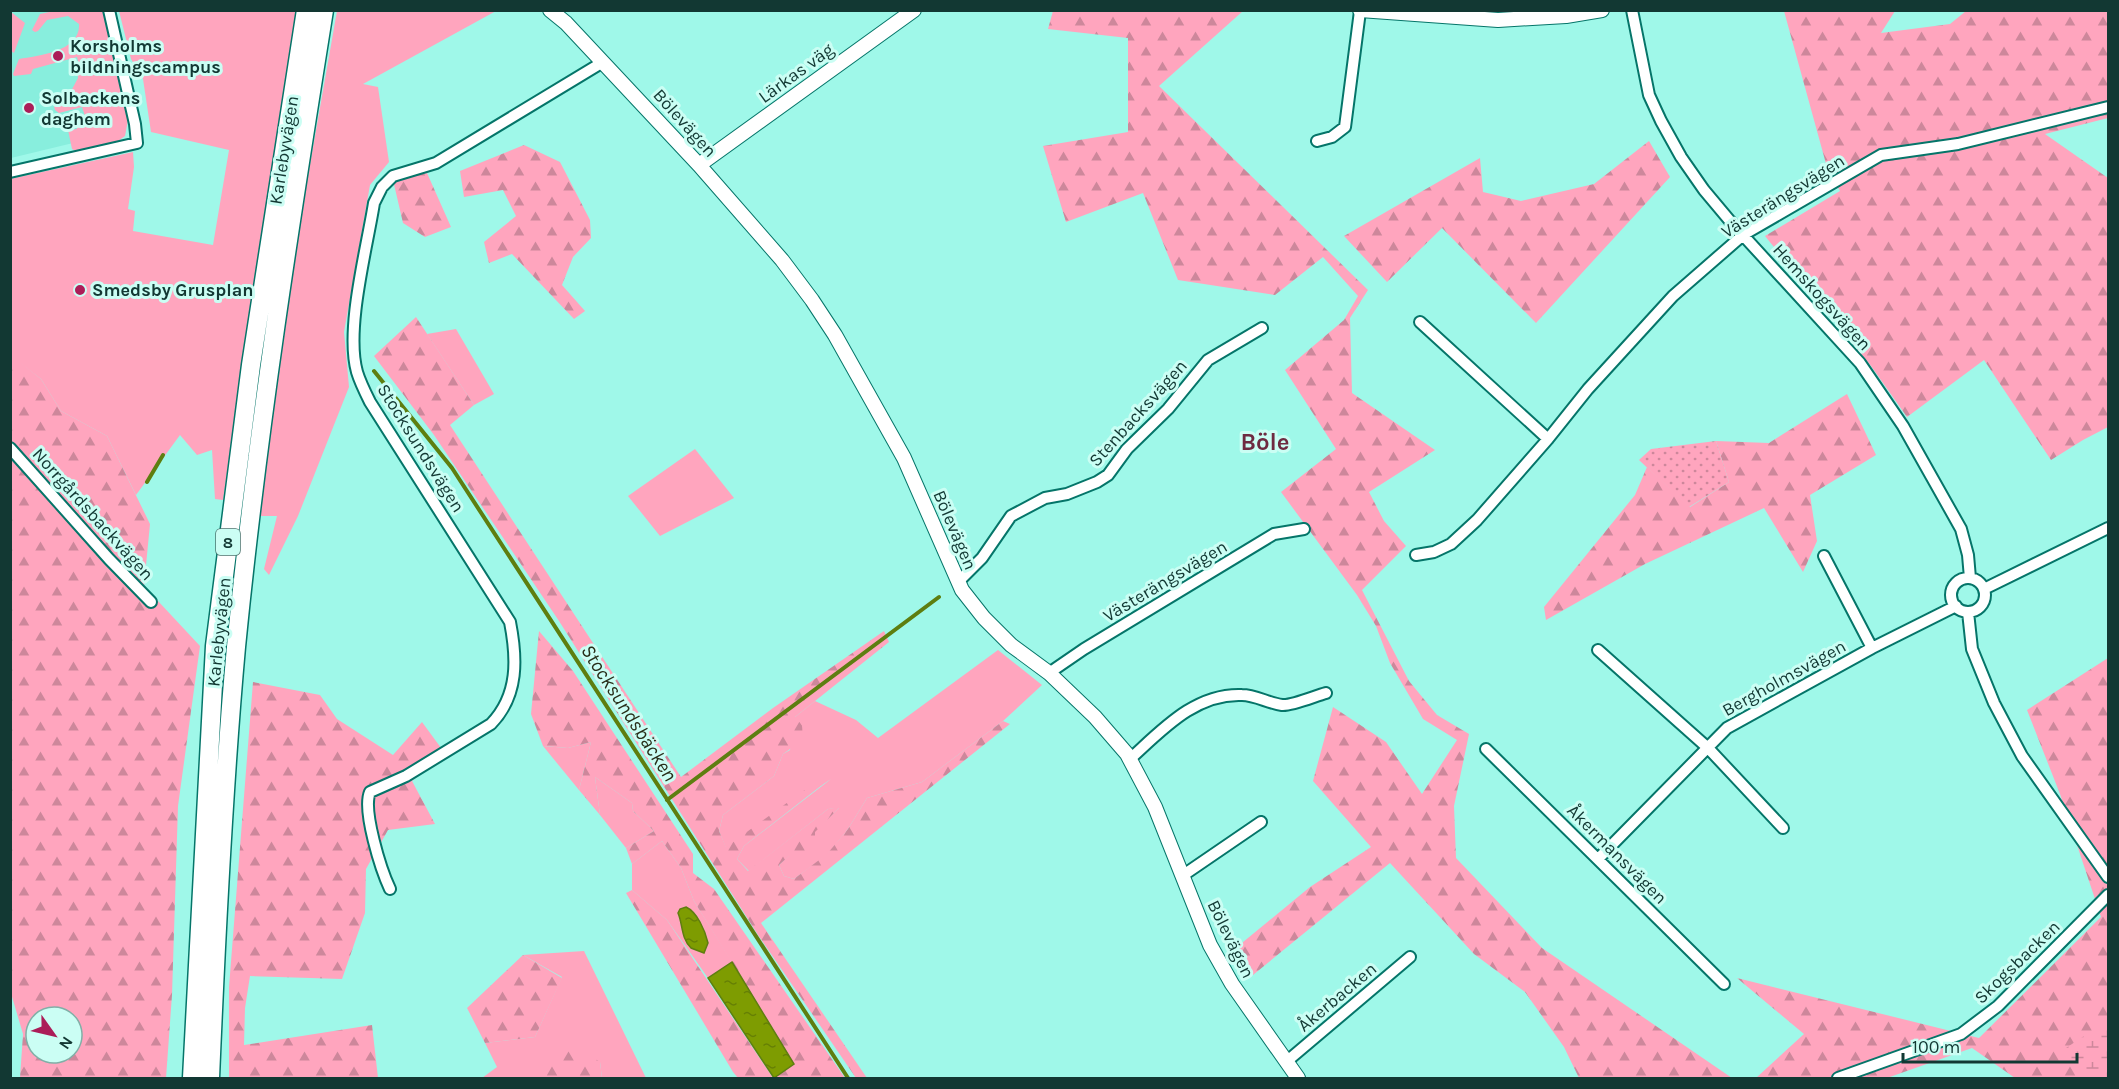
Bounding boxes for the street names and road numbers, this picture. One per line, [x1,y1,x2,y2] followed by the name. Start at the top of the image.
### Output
[754,38,838,108] street label: Lärkas väg
[649,84,721,162] street label: Bölevägen
[265,94,303,206] street label: Karlebyvägen
[1717,149,1849,243] street label: Västerängsvägen
[1768,239,1876,355] street label: Hemskogsvägen
[1084,355,1192,471] street label: Stenbacksvägen
[373,380,469,516] street label: Stocksundsvägen
[28,443,158,585] street label: Norrgårdsbackvägen
[928,487,982,573] street label: Bölevägen
[216,529,240,555] road number: 8
[1099,535,1231,627] street label: Västerängsvägen
[202,576,236,688] street label: Karlebyvägen
[1718,635,1850,721] street label: Bergholmsvägen
[1562,799,1672,909] street label: Åkermansvägen
[1203,896,1259,982] street label: Bölevägen
[1970,916,2064,1008] street label: Skogsbacken
[1293,958,1381,1036] street label: Åkerbacken

